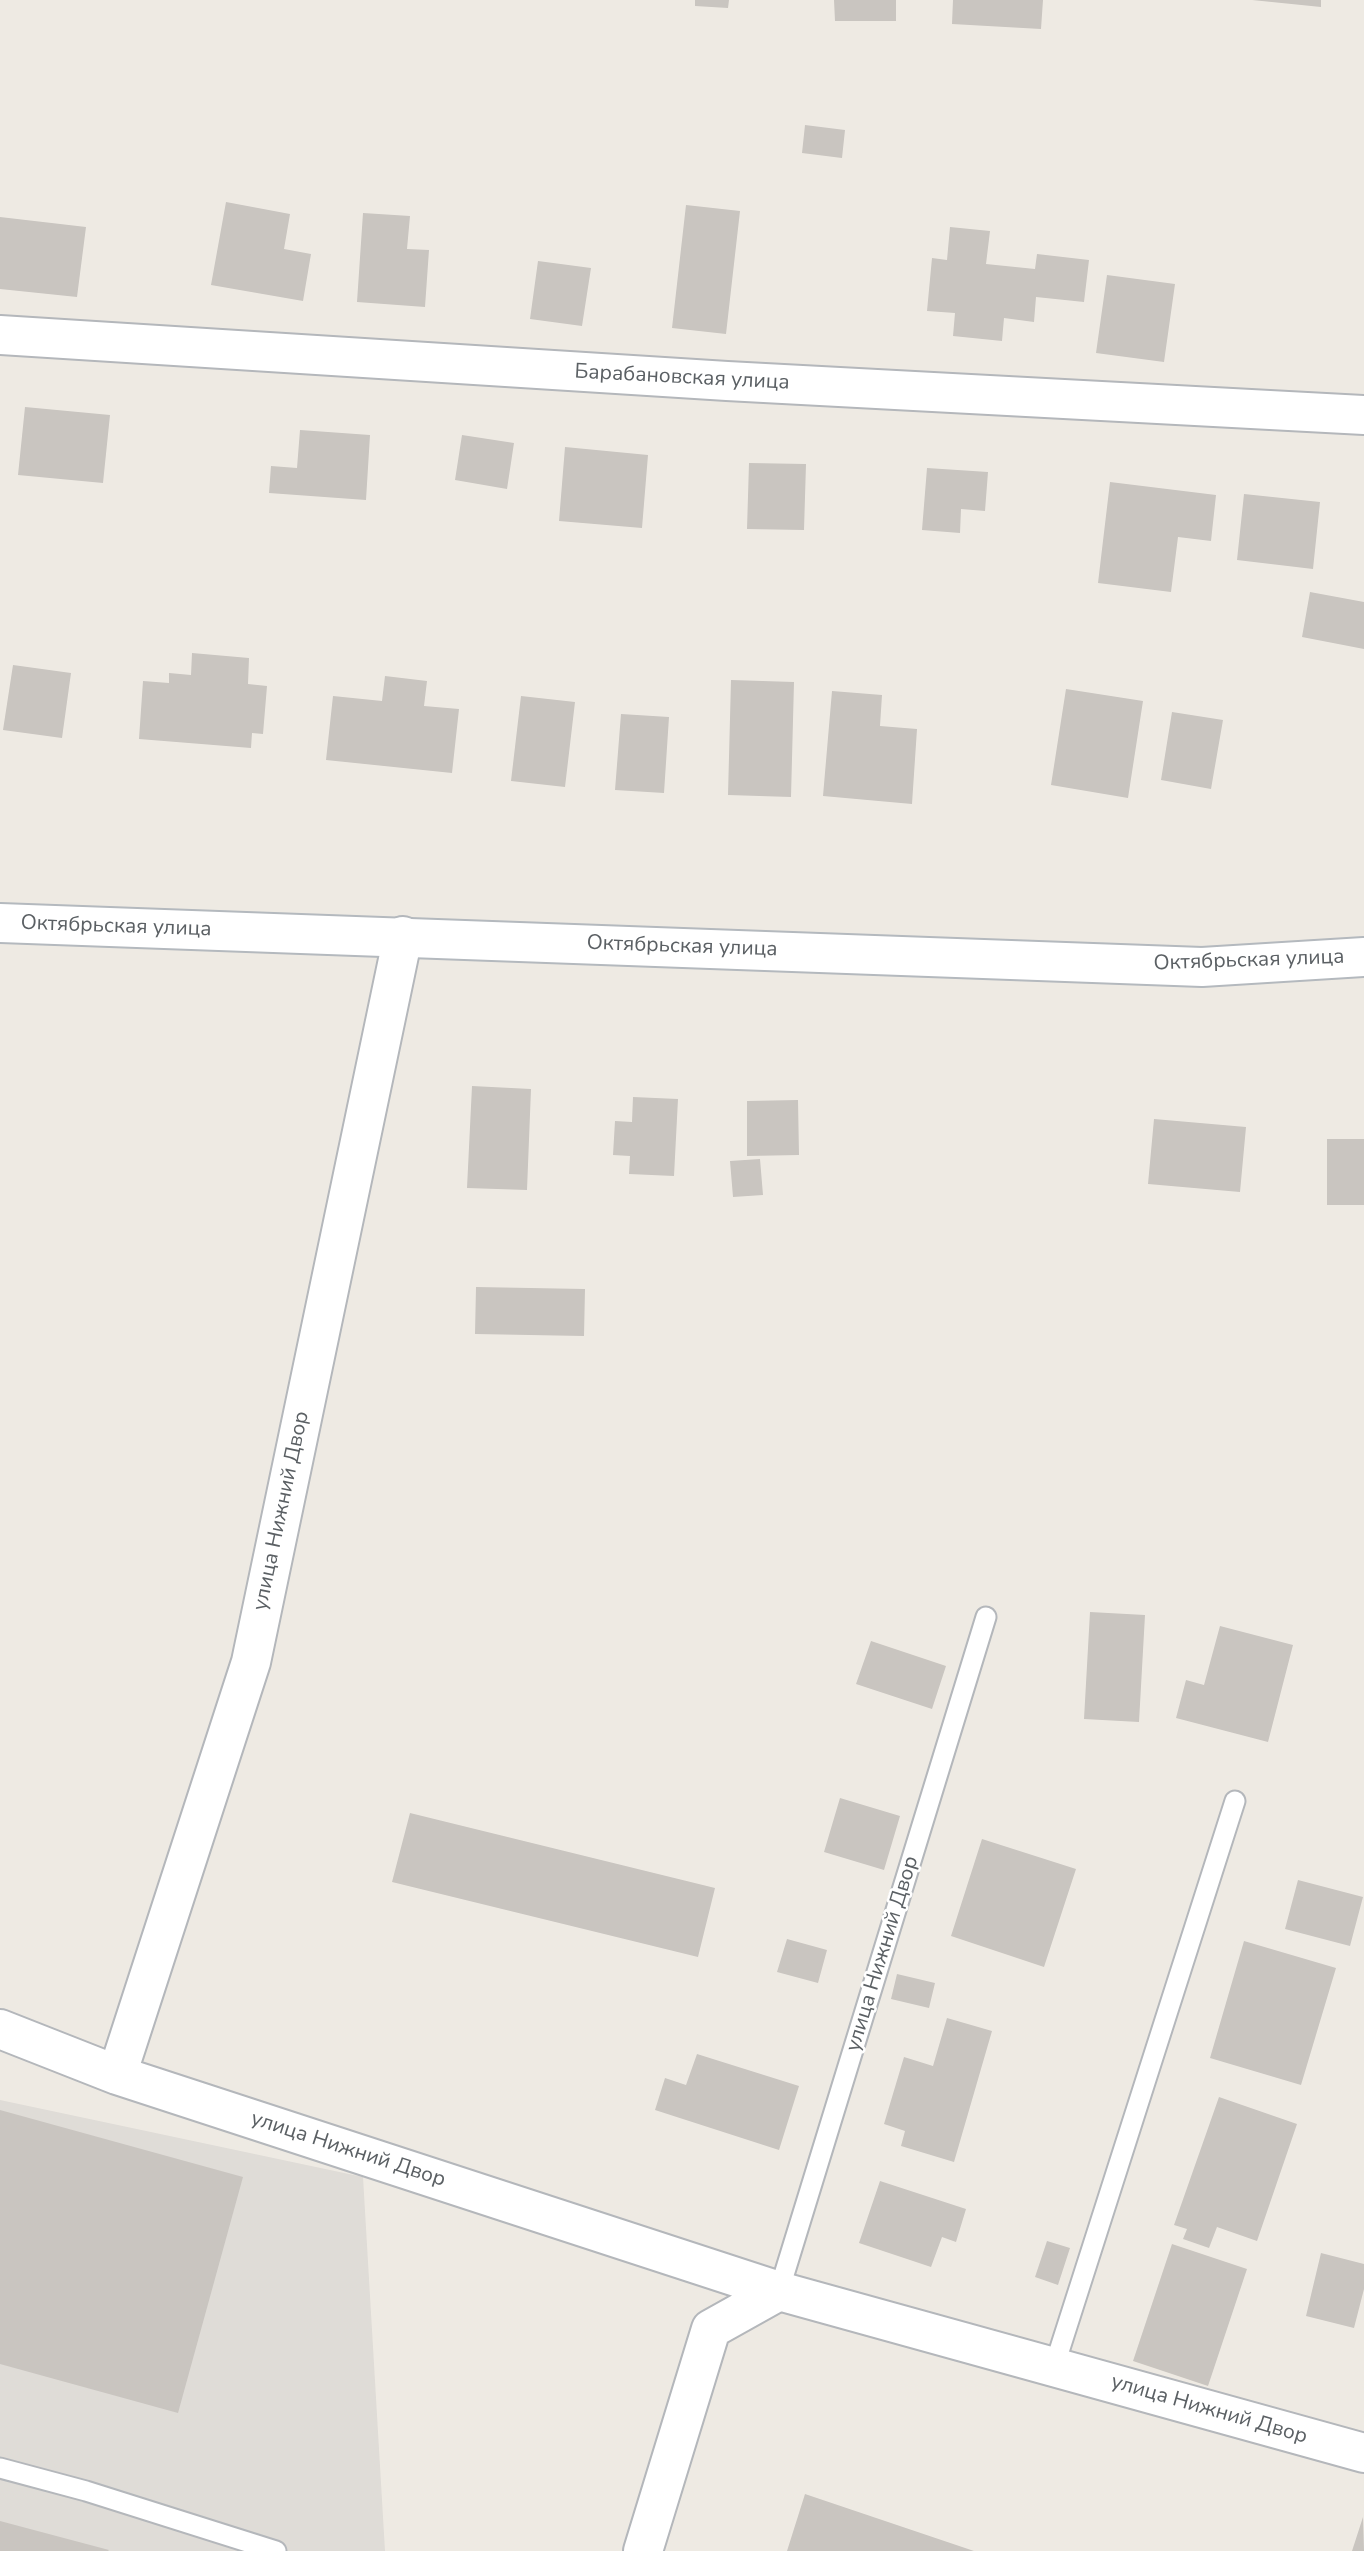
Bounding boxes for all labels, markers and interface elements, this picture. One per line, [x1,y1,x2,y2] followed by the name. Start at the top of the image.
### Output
[574,360,790,396] street label: Барабановская улица
[20,911,212,943] street label: Октябрьская улица
[586,931,778,963] street label: Октябрьская улица
[1153,945,1345,977] street label: Октябрьская улица
[249,1409,315,1613] street label: улица Нижний Двор
[841,1853,925,2055] street label: улица Нижний Двор
[248,2107,448,2193] street label: улица Нижний Двор
[1108,2370,1310,2450] street label: улица Нижний Двор

